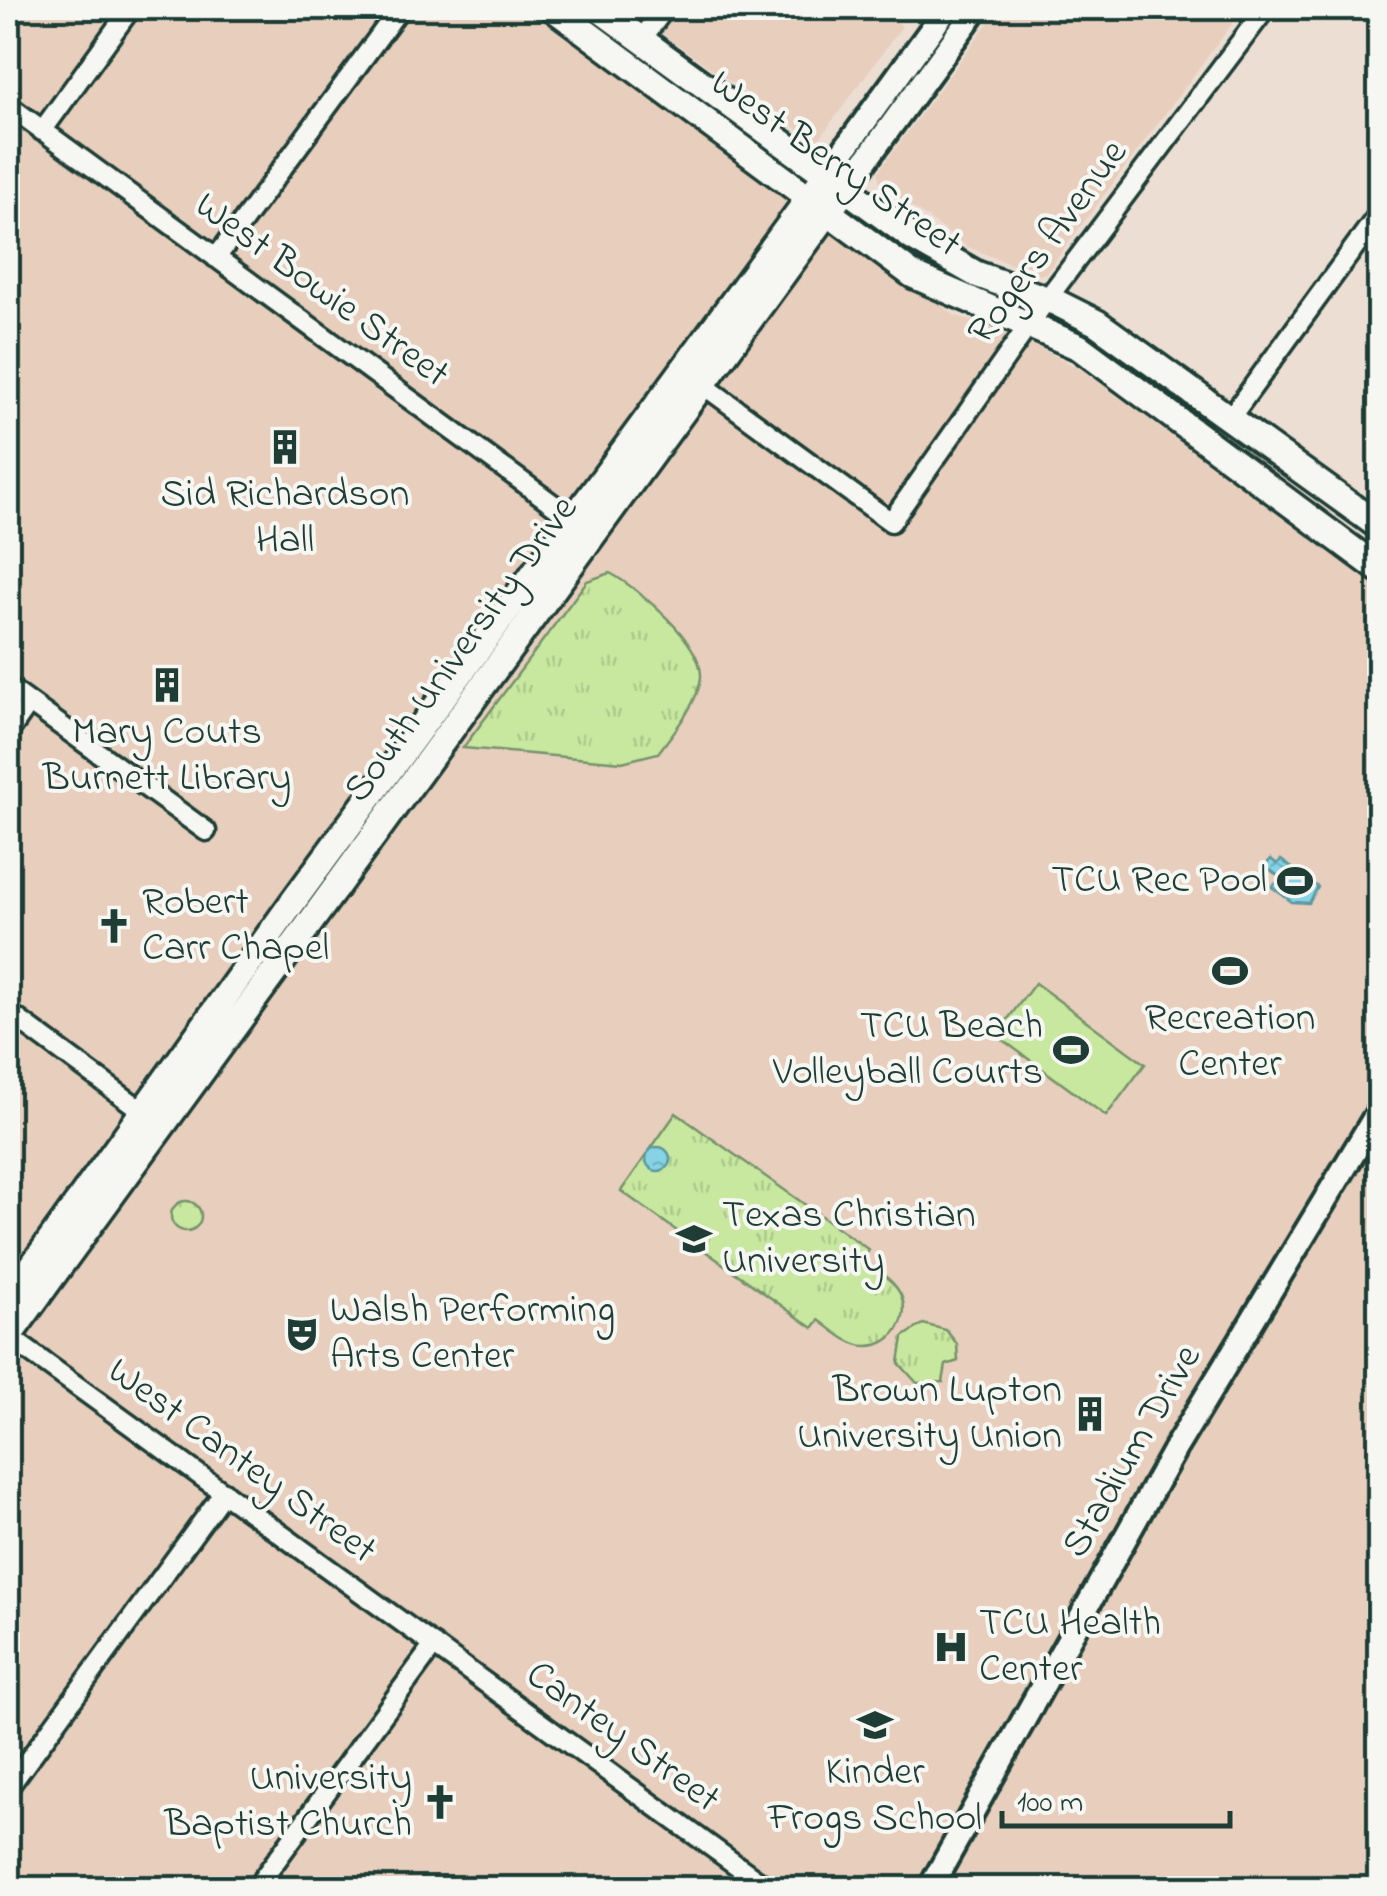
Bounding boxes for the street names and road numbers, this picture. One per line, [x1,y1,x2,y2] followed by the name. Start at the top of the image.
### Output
[697,56,973,274] street label: West Berry Street
[954,128,1144,358] street label: Rogers Avenue
[181,178,461,404] street label: West Bowie Street
[330,484,594,816] street label: South University Drive
[1048,1334,1218,1570] street label: Stadium Drive
[94,1344,388,1580] street label: West Cantey Street
[513,1647,731,1829] street label: Cantey Street

